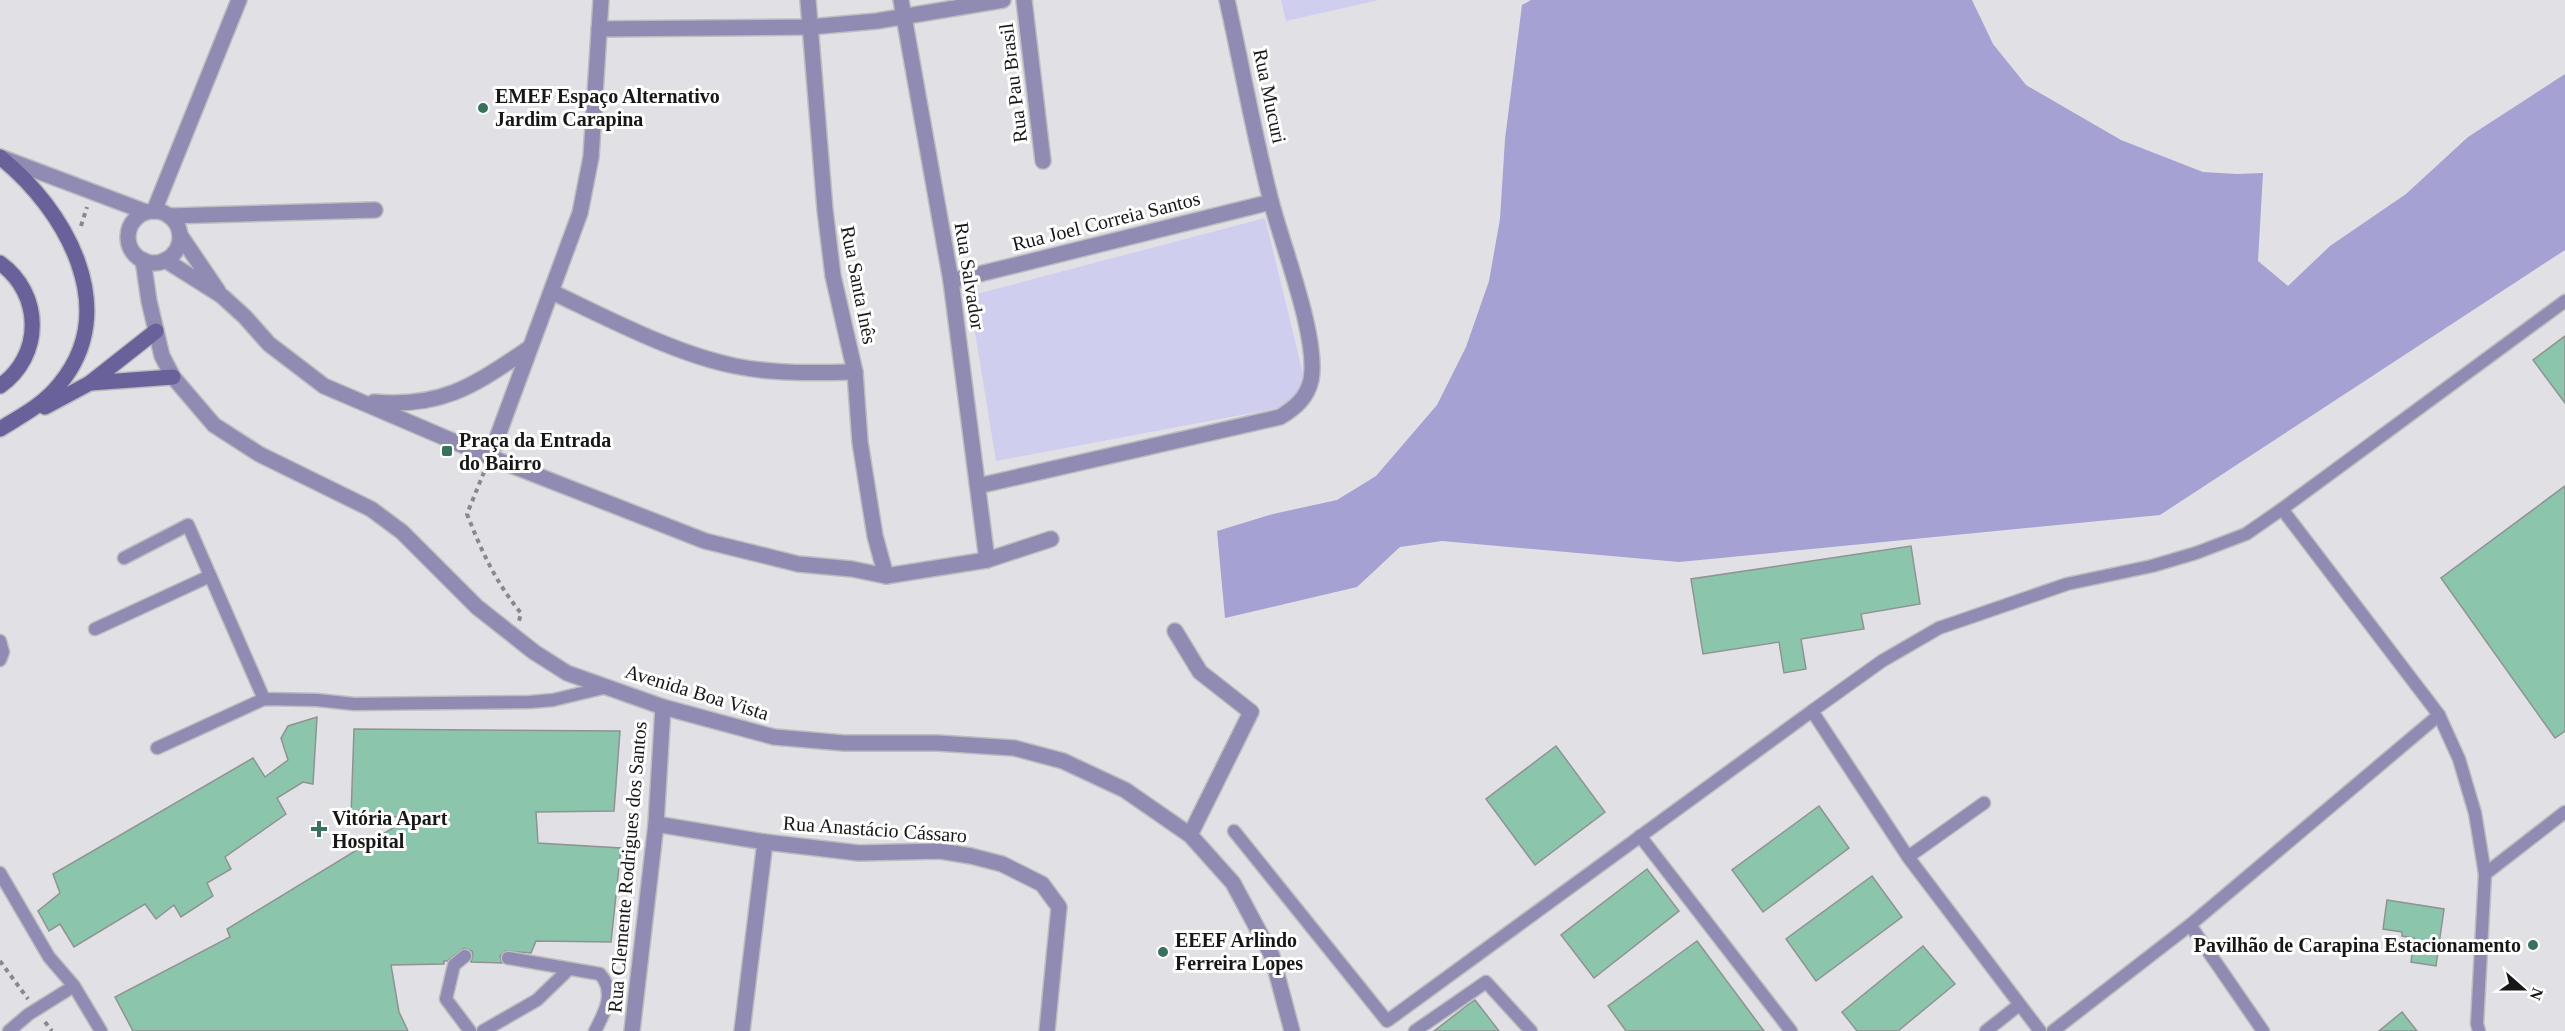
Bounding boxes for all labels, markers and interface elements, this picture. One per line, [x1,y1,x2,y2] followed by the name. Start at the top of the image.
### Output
[995,22,1031,144] street label: Rua Pau Brasil
[1249,47,1291,146] street label: Rua Mucuri
[495,85,720,131] place label: EMEF Espaço Alternativo Jardim Carapina
[476,101,490,115] marker: EMEF Espaço Alternativo Jardim Carapina
[1010,187,1202,255] street label: Rua Joel Correia Santos
[951,221,989,332] street label: Rua Salvador
[837,224,881,346] street label: Rua Santa Inês
[459,429,611,474] place label: Praça da Entrada do Bairro
[440,444,454,458] marker: Praça da Entrada do Bairro
[622,660,772,724] street label: Avenida Boa Vista
[603,720,652,1014] street label: Rua Clemente Rodrigues dos Santos
[332,807,448,853] place label: Vitória Apart Hospital
[782,812,968,846] street label: Rua Anastácio Cássaro
[310,820,328,838] marker: Vitória Apart Hospital
[1175,929,1303,975] place label: EEEF Arlindo Ferreira Lopes
[2194,934,2521,957] place label: Pavilhão de Carapina Estacionamento
[2526,938,2540,952] marker: Pavilhão de Carapina Estacionamento
[1156,945,1170,959] marker: EEEF Arlindo Ferreira Lopes
[2493,959,2553,1019] north arrow
[2526,986,2547,1003] text: N

